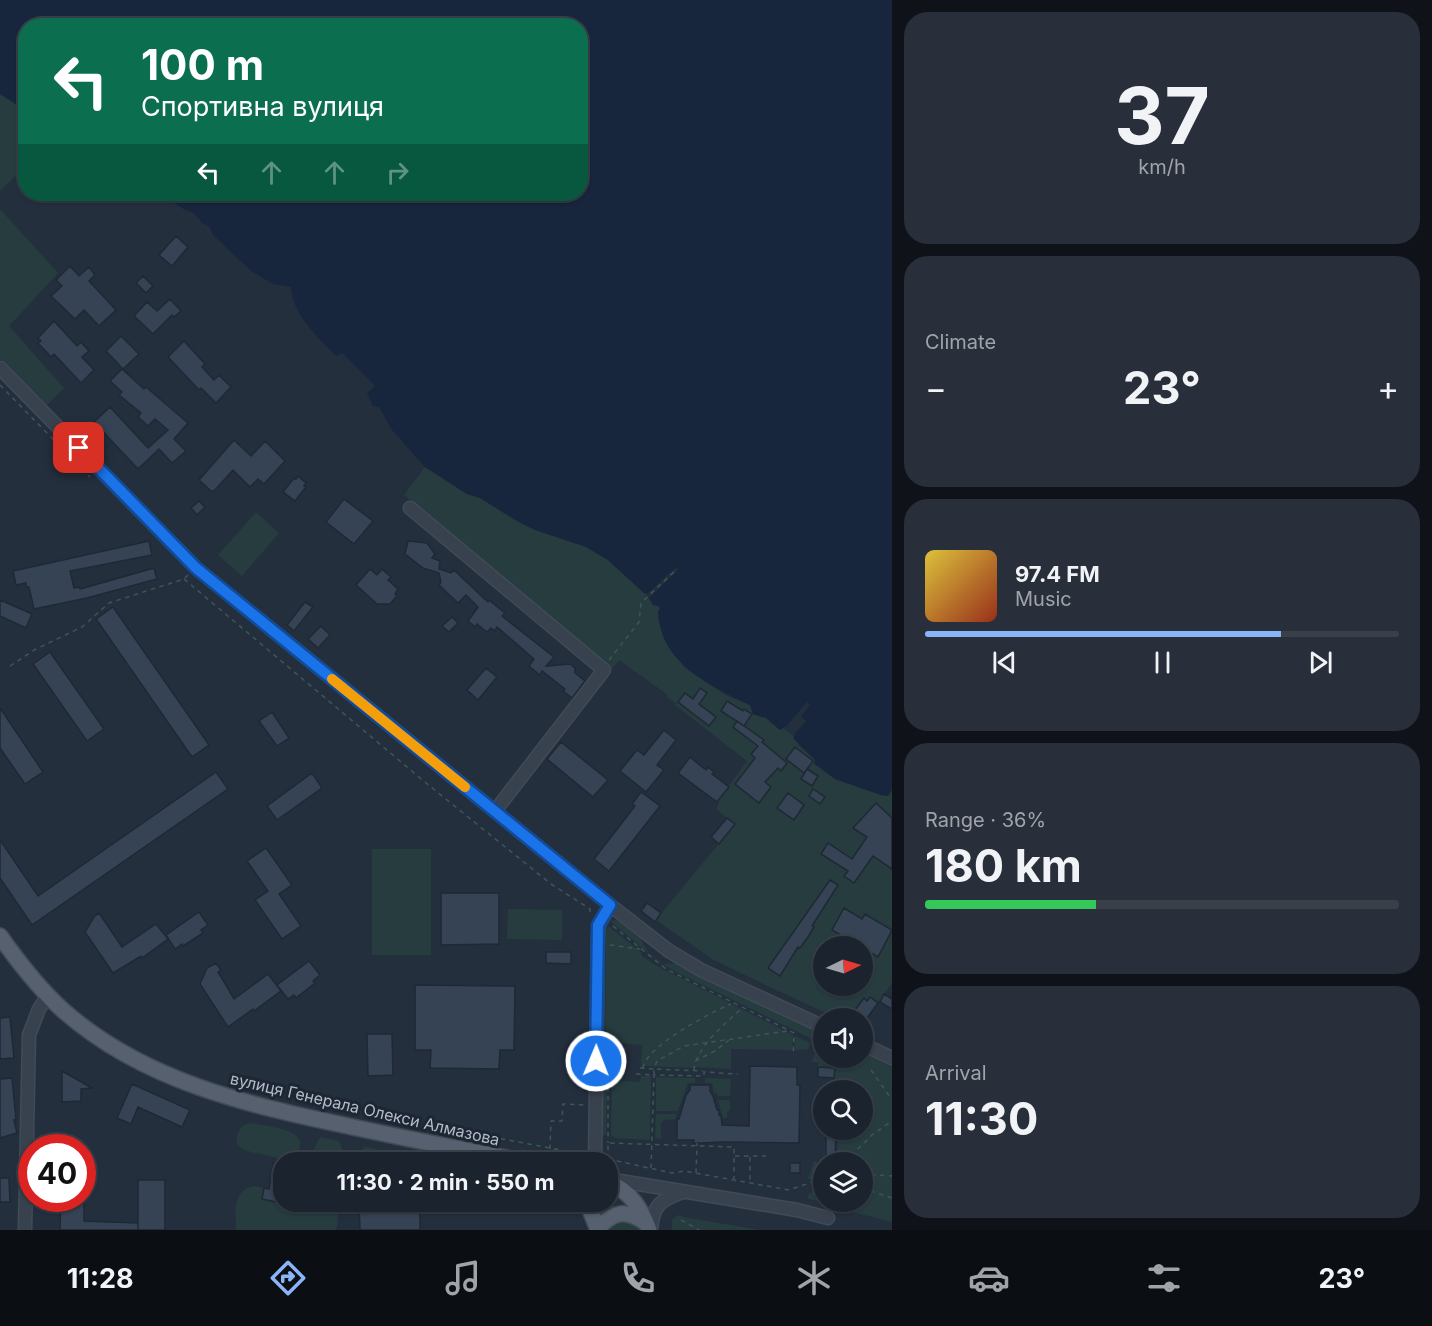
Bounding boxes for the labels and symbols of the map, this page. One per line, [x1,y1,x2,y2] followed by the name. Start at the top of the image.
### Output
[53,422,104,473] pin
[813,936,873,996] north arrow
[564,1029,628,1093] position arrow
[228,1068,502,1150] street label: вулиця Генерала Олекси Алмазова
[18,1134,96,1212] speed limit sign: 40

